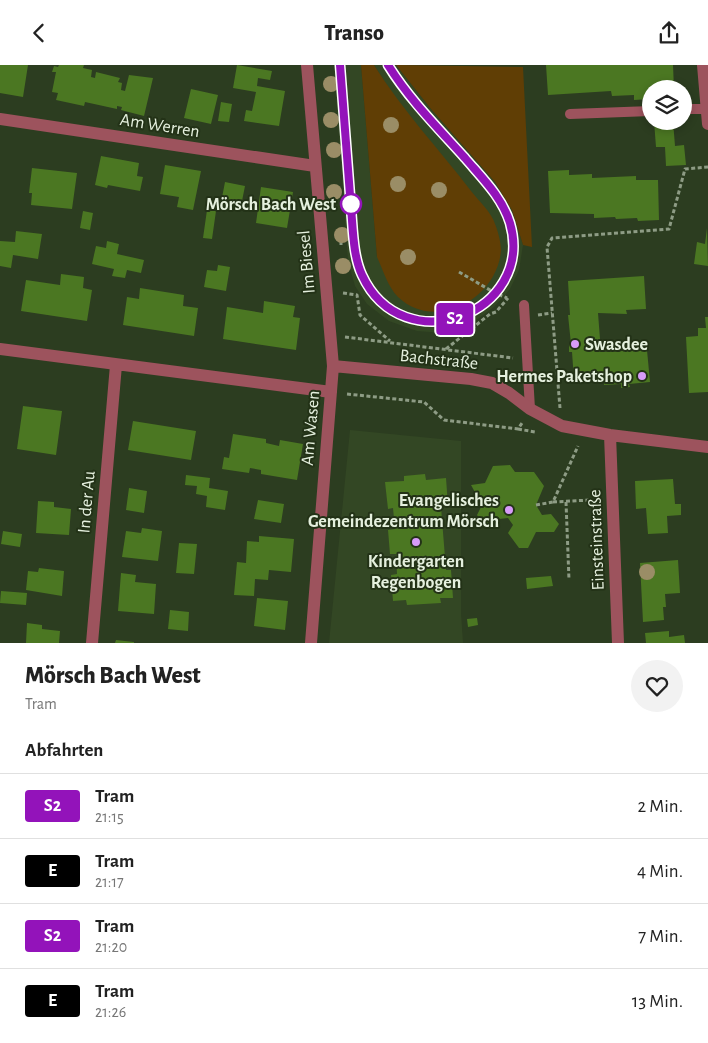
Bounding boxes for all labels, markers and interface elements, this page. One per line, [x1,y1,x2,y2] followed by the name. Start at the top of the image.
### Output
[25,19,53,47] icon: back
[655,19,683,47] icon: share
[324,22,384,44] text: Transo
[642,80,692,130] map controls
[642,80,692,130] button: layers
[119,111,201,141] street label: Am Werren
[340,193,362,215] marker: Mörsch Bach West
[206,196,336,214] place label: Mörsch Bach West
[295,229,319,294] street label: Im Biesel
[432,303,478,335] line badge: S2
[446,310,464,328] text: S2
[585,336,648,354] place label: Swasdee
[569,338,581,350] marker: Swasdee
[399,347,479,373] street label: Bachstraße
[496,368,632,386] place label: Hermes Paketshop
[636,370,648,382] marker: Hermes Paketshop
[299,390,323,466] street label: Am Wasen
[75,470,99,534] street label: In der Au
[586,489,608,591] street label: Einsteinstraße
[308,492,499,531] place label: Evangelisches Gemeindezentrum Mörsch
[503,504,515,516] marker: Evangelisches Gemeindezentrum Mörsch
[410,536,422,548] marker: Kindergarten Regenbogen
[368,553,464,592] place label: Kindergarten Regenbogen
[631,660,683,712] button: heart
[25,664,201,688] text: Mörsch Bach West
[25,696,57,712] text: Tram
[25,741,103,760] text: Abfahrten
[95,787,134,806] text: Tram
[44,797,61,815] text: S2
[637,797,683,816] text: 2 Min.
[95,809,124,825] text: 21:15
[95,852,134,871] text: Tram
[48,862,57,880] text: E
[637,862,683,881] text: 4 Min.
[95,874,124,890] text: 21:17
[95,917,134,936] text: Tram
[44,927,61,945] text: S2
[638,927,683,946] text: 7 Min.
[95,939,127,955] text: 21:20
[95,982,134,1001] text: Tram
[48,992,57,1010] text: E
[632,992,683,1011] text: 13 Min.
[95,1004,126,1020] text: 21:26

